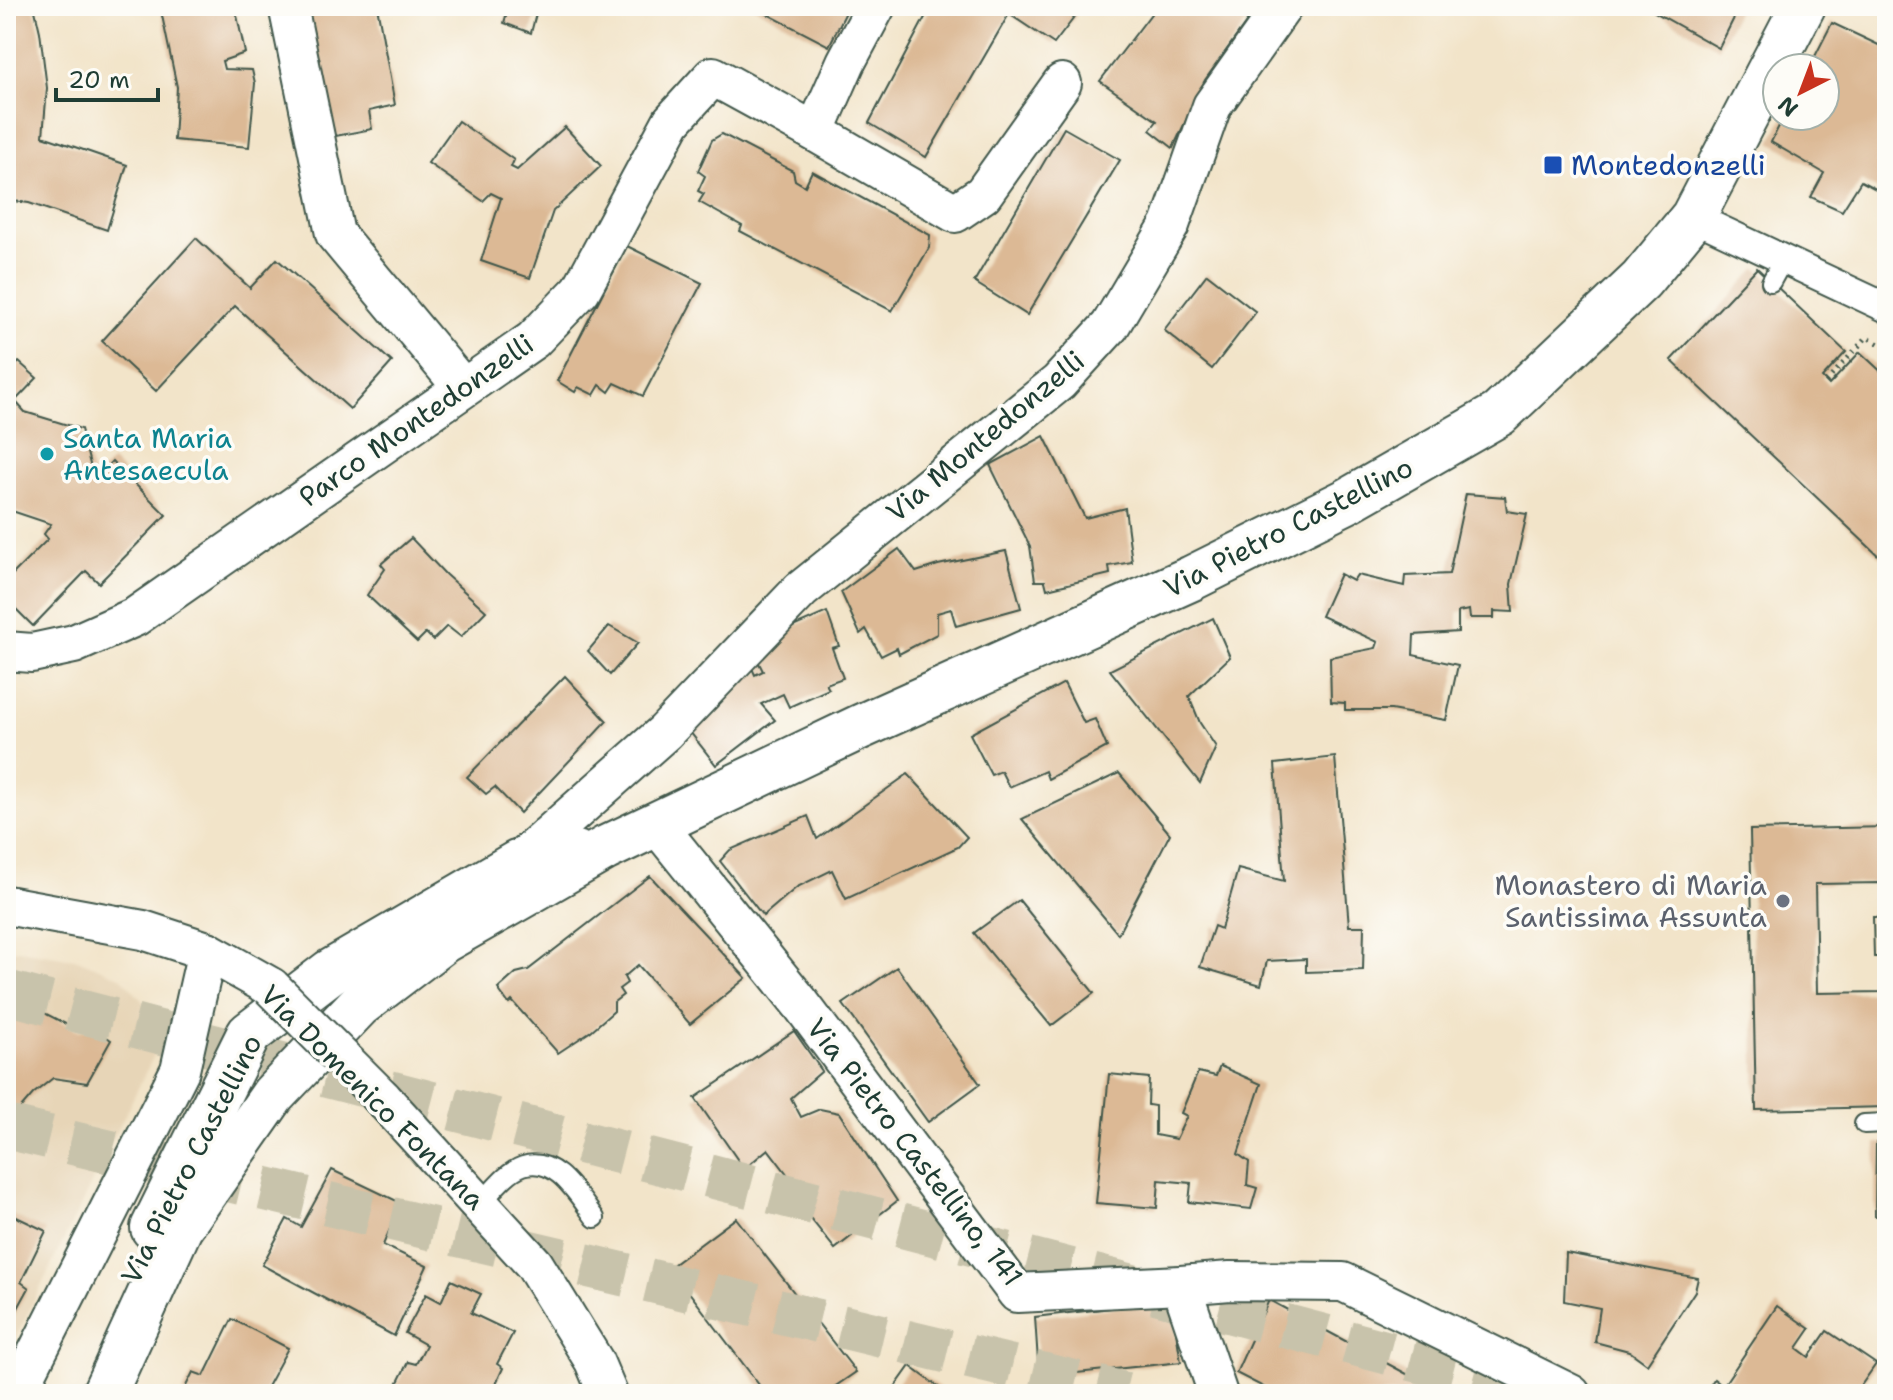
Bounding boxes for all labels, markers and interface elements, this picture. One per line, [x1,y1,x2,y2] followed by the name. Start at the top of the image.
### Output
[56,52,158,102] scale bar
[1761,52,1841,132] north arrow
[68,64,130,96] text: 20 m
[1772,90,1804,123] text: N
[1571,146,1766,184] place label: Montedonzelli
[1542,154,1564,176] marker: Montedonzelli
[291,325,541,515] street label: Parco Montedonzelli
[878,342,1092,530] street label: Via Montedonzelli
[63,419,232,489] place label: Santa Maria Antesaecula
[38,445,56,463] marker: Santa Maria Antesaecula
[1157,448,1419,606] street label: Via Pietro Castellino
[1495,866,1767,936] place label: Monastero di Maria Santissima Assunta
[1774,892,1792,910] marker: Monastero di Maria Santissima Assunta
[252,976,494,1218] street label: Via Domenico Fontana
[798,1010,1032,1294] street label: Via Pietro Castellino, 141
[112,1028,270,1290] street label: Via Pietro Castellino

